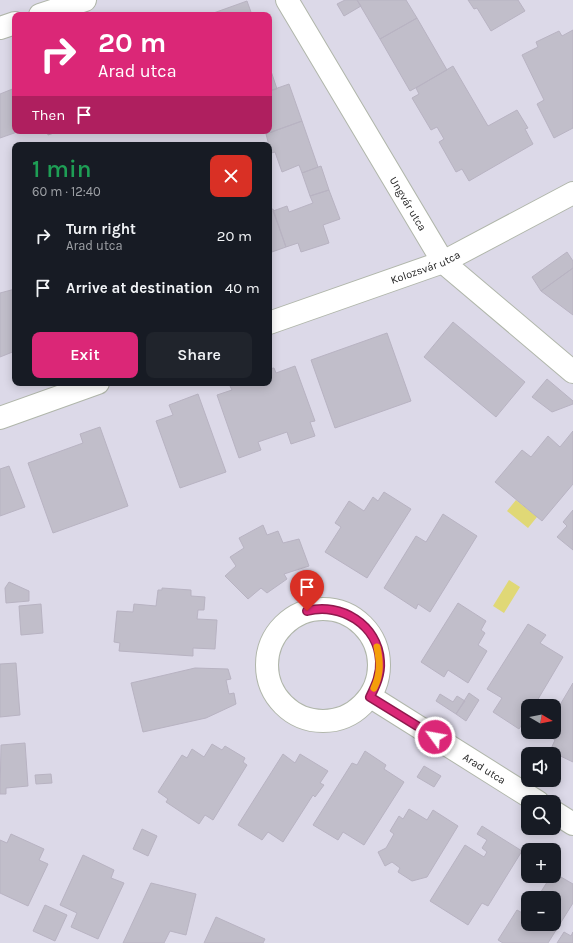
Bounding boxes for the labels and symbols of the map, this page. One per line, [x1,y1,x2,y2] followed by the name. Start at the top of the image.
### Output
[387,174,429,233] street label: Ungvár utca
[389,248,463,287] street label: Kolozsvár utca
[290,570,324,611] pin
[521,699,561,739] north arrow
[414,716,456,758] position arrow
[460,750,508,787] street label: Arad utca

